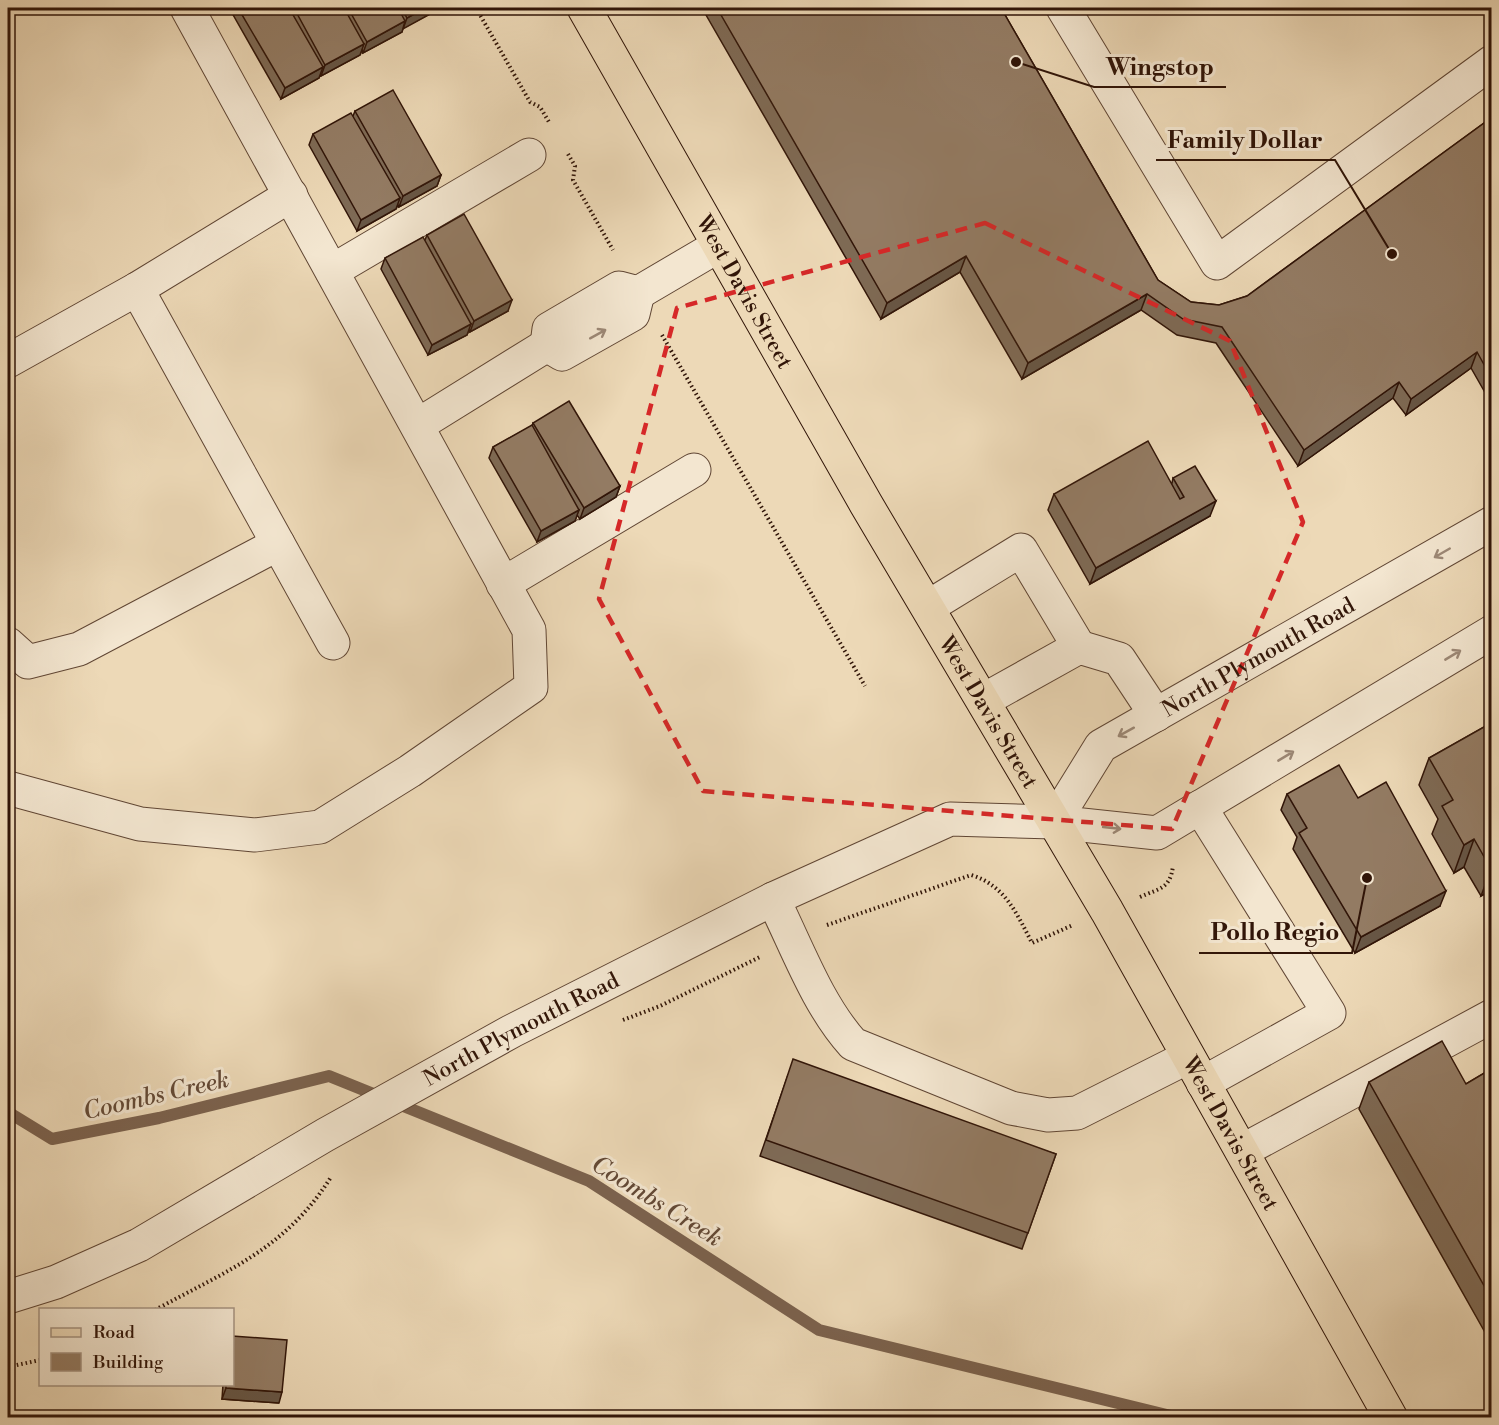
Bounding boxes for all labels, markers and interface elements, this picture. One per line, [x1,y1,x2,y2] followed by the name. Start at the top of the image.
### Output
[1094,45,1226,87] callout: Wingstop
[1105,53,1214,83] text: Wingstop
[1156,118,1335,160] callout: Family Dollar
[1167,126,1323,156] text: Family Dollar
[689,210,798,374] street label: West Davis Street
[589,328,606,340] one-way arrow
[1433,548,1451,559] one-way arrow
[1157,592,1360,723] street label: North Plymouth Road
[932,631,1043,794] street label: West Davis Street
[1444,649,1461,661] one-way arrow
[1118,726,1135,738] one-way arrow
[1277,749,1294,761] one-way arrow
[1102,823,1122,834] one-way arrow
[1199,911,1352,953] callout: Pollo Regio
[1211,918,1339,948] text: Pollo Regio
[419,967,624,1093] street label: North Plymouth Road
[1176,1051,1284,1216] street label: West Davis Street
[80,1065,232,1127] water label: Coombs Creek
[585,1150,728,1254] water label: Coombs Creek
[39,1308,234,1386] legend
[93,1321,136,1344] text: Road
[92,1351,164,1374] text: Building

